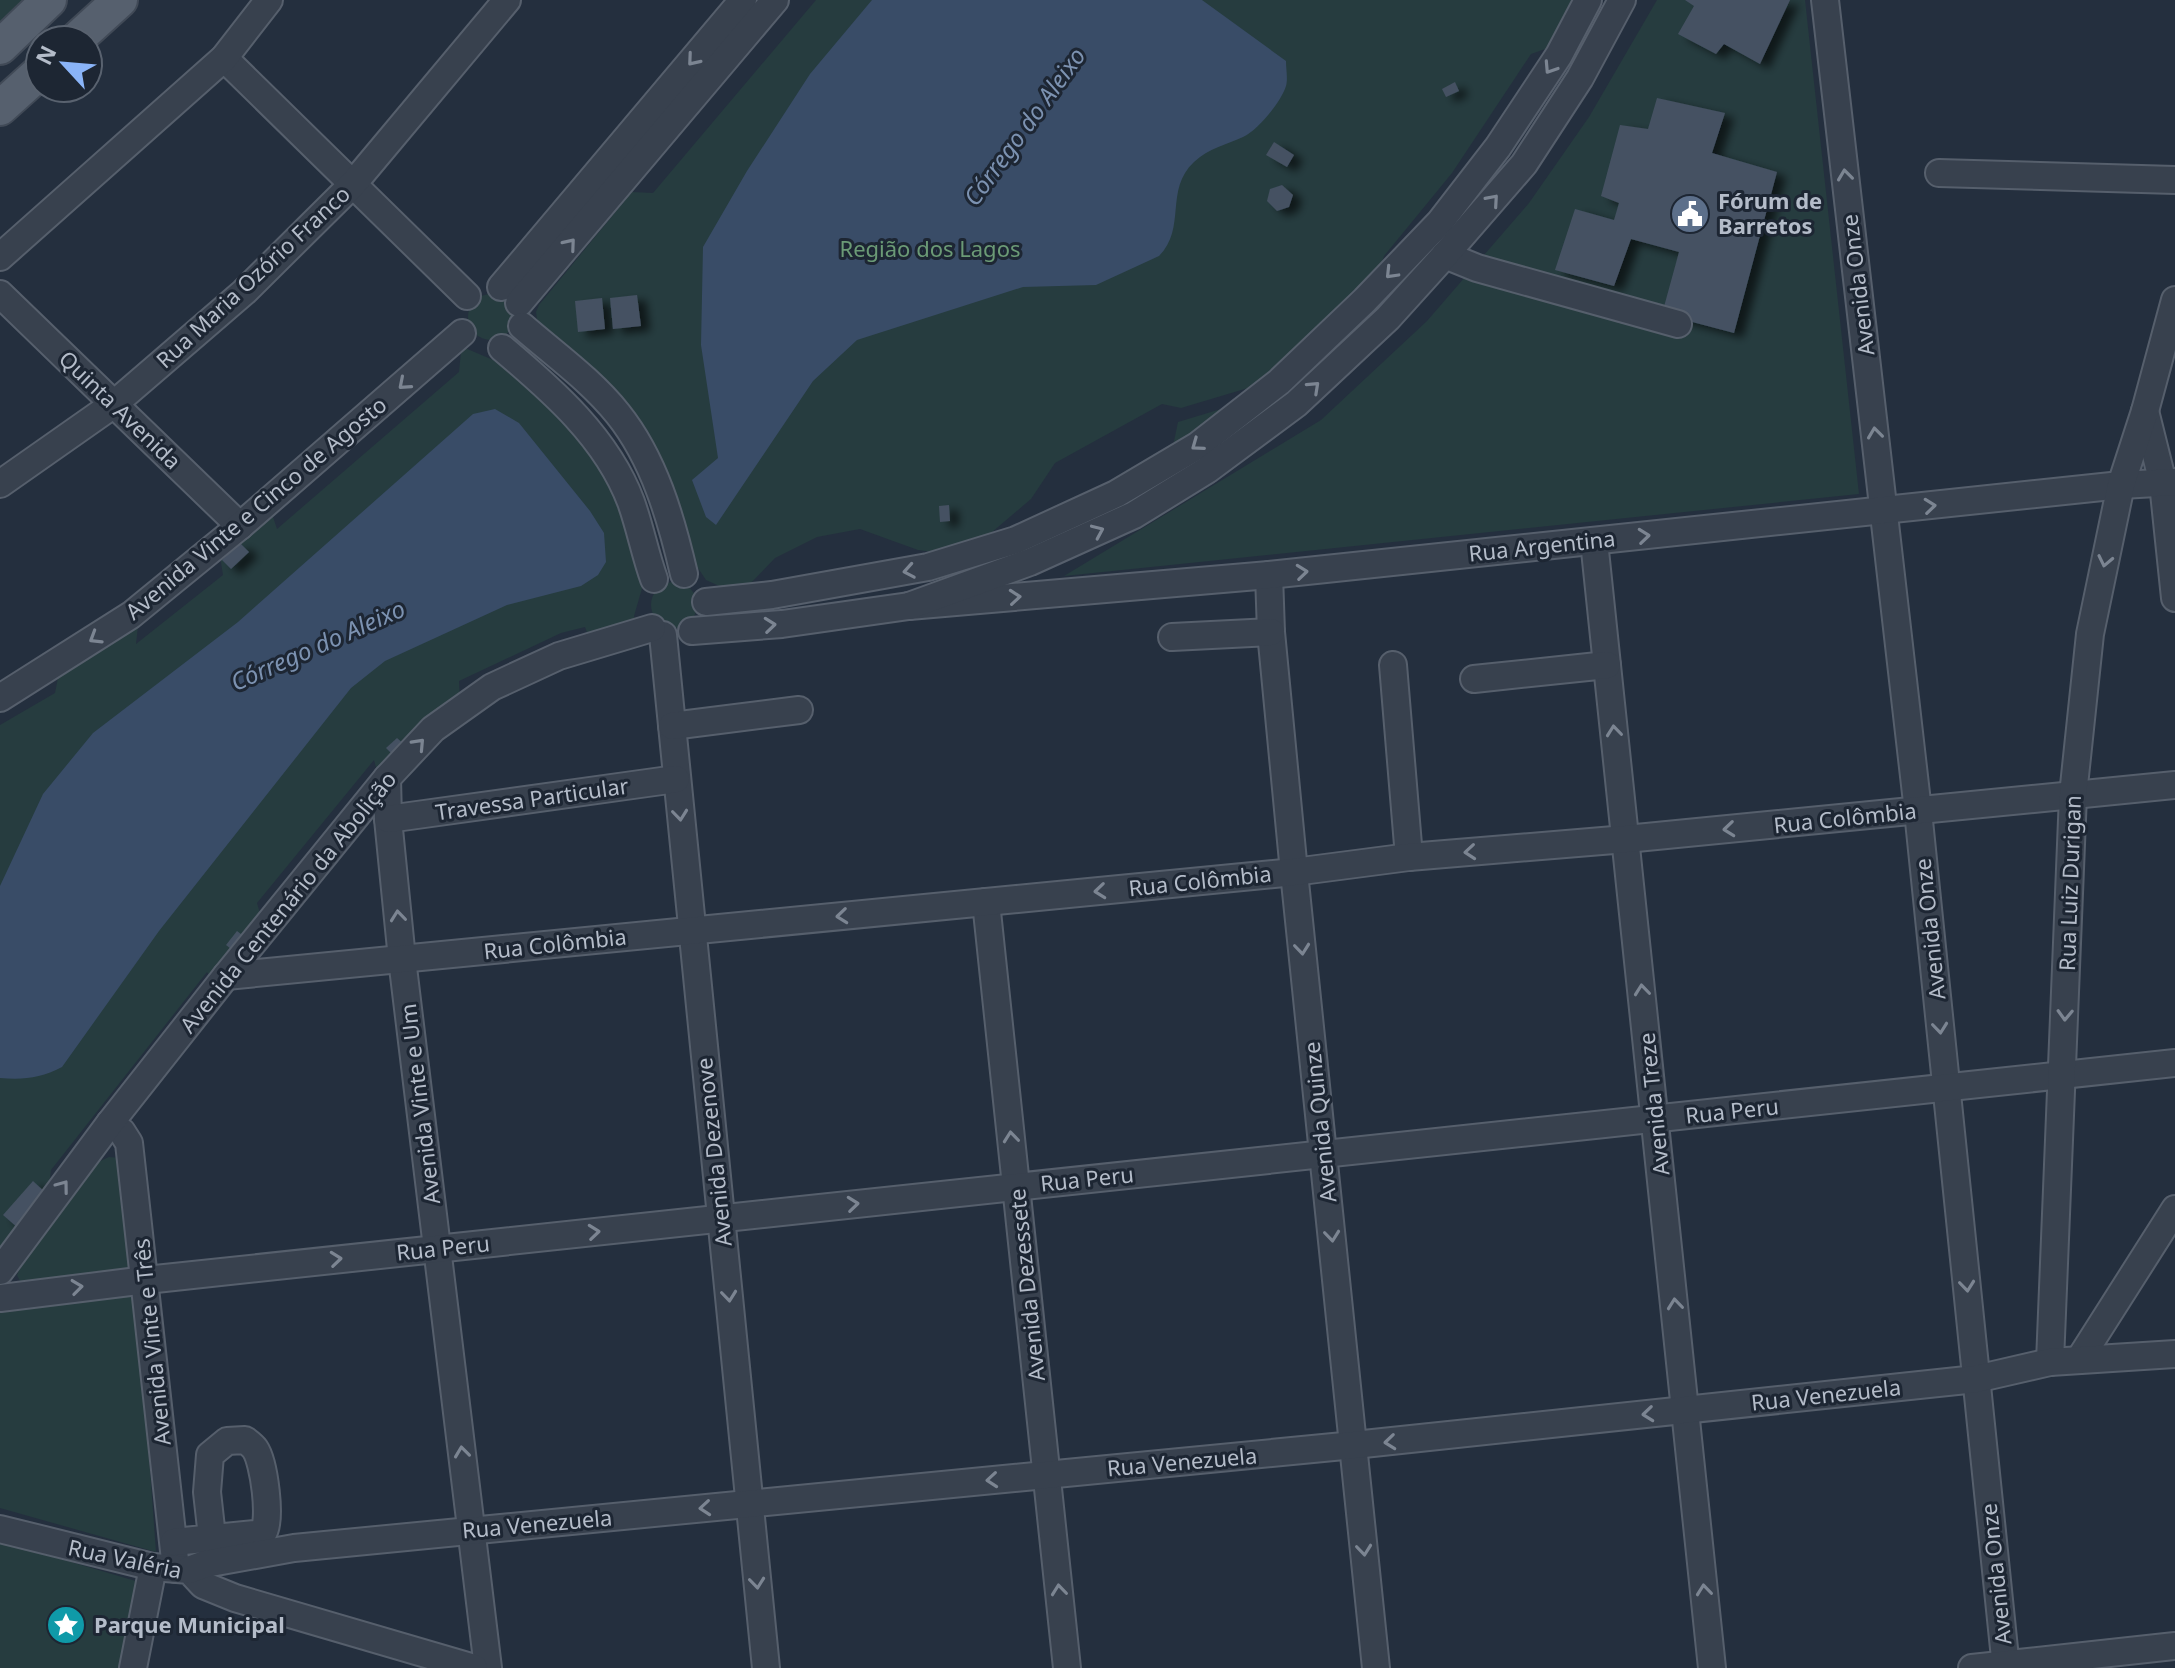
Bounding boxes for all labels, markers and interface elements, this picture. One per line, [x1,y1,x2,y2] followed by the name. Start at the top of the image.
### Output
[24,24,104,104] north arrow
[28,40,63,69] text: N
[955,40,1092,212] water label: Córrego do Aleixo
[688,51,703,65] one-way arrow
[1545,59,1560,74] one-way arrow
[1836,168,1853,181] one-way arrow
[149,178,356,374] street label: Rua Maria Ozório Franco
[1718,185,1822,240] place label: Fórum de Barretos
[1669,193,1711,235] public building icon: Fórum de Barretos
[1483,194,1498,209] one-way arrow
[1833,213,1881,357] street label: Avenida Onze
[839,233,1021,263] park label: Região dos Lagos
[560,238,575,253] one-way arrow
[1386,264,1401,278] one-way arrow
[53,343,188,475] street label: Quinta Avenida
[398,374,413,389] one-way arrow
[1305,382,1319,397] one-way arrow
[118,389,392,626] street label: Avenida Vinte e Cinco de Agosto
[1866,426,1883,439] one-way arrow
[1191,435,1206,450] one-way arrow
[1924,497,1937,514] one-way arrow
[1467,522,1617,568] street label: Rua Argentina
[1090,524,1105,540] one-way arrow
[1638,527,1651,544] one-way arrow
[2097,554,2114,568] one-way arrow
[902,561,916,578] one-way arrow
[1296,563,1309,580] one-way arrow
[1009,589,1022,606] one-way arrow
[225,591,410,698] water label: Córrego do Aleixo
[764,616,777,633] one-way arrow
[89,628,104,643] one-way arrow
[1606,724,1623,737] one-way arrow
[410,739,424,753] one-way arrow
[172,764,402,1038] street label: Avenida Centenário da Abolição
[433,770,630,826] street label: Travessa Particular
[2051,794,2087,971] street label: Rua Luiz Durigan
[1772,795,1918,839] street label: Rua Colômbia
[671,809,688,822] one-way arrow
[1722,821,1735,838] one-way arrow
[1463,843,1476,860] one-way arrow
[1907,857,1951,1001] street label: Avenida Onze
[1127,858,1273,902] street label: Rua Colômbia
[1093,882,1106,899] one-way arrow
[835,907,848,924] one-way arrow
[389,909,406,922] one-way arrow
[482,921,628,965] street label: Rua Colômbia
[1293,943,1310,956] one-way arrow
[1633,983,1650,996] one-way arrow
[392,1002,446,1206] street label: Avenida Vinte e Um
[2057,1009,2074,1022] one-way arrow
[1932,1021,1949,1034] one-way arrow
[1631,1031,1675,1177] street label: Avenida Treze
[1296,1040,1342,1204] street label: Avenida Quinze
[688,1056,738,1248] street label: Avenida Dezenove
[1684,1090,1780,1130] street label: Rua Peru
[1002,1130,1019,1143] one-way arrow
[1039,1158,1135,1198] street label: Rua Peru
[53,1180,67,1195] one-way arrow
[1001,1187,1051,1383] street label: Avenida Dezessete
[847,1196,860,1213] one-way arrow
[588,1223,601,1240] one-way arrow
[395,1227,491,1267] street label: Rua Peru
[1324,1230,1341,1243] one-way arrow
[125,1237,177,1447] street label: Avenida Vinte e Três
[330,1251,343,1268] one-way arrow
[71,1279,84,1296] one-way arrow
[1958,1280,1975,1293] one-way arrow
[720,1290,737,1303] one-way arrow
[1666,1297,1683,1310] one-way arrow
[1749,1371,1902,1417] street label: Rua Venezuela
[1641,1405,1654,1422] one-way arrow
[1383,1433,1396,1450] one-way arrow
[1106,1439,1258,1483] street label: Rua Venezuela
[454,1446,471,1459] one-way arrow
[985,1471,998,1488] one-way arrow
[698,1499,711,1516] one-way arrow
[461,1501,613,1545] street label: Rua Venezuela
[1973,1502,2017,1646] street label: Avenida Onze
[66,1531,185,1585] street label: Rua Valéria
[1356,1544,1373,1557] one-way arrow
[749,1577,766,1590] one-way arrow
[1696,1583,1713,1596] one-way arrow
[1051,1584,1068,1597] one-way arrow
[45,1604,87,1646] place icon: Parque Municipal
[94,1609,285,1639] place label: Parque Municipal

